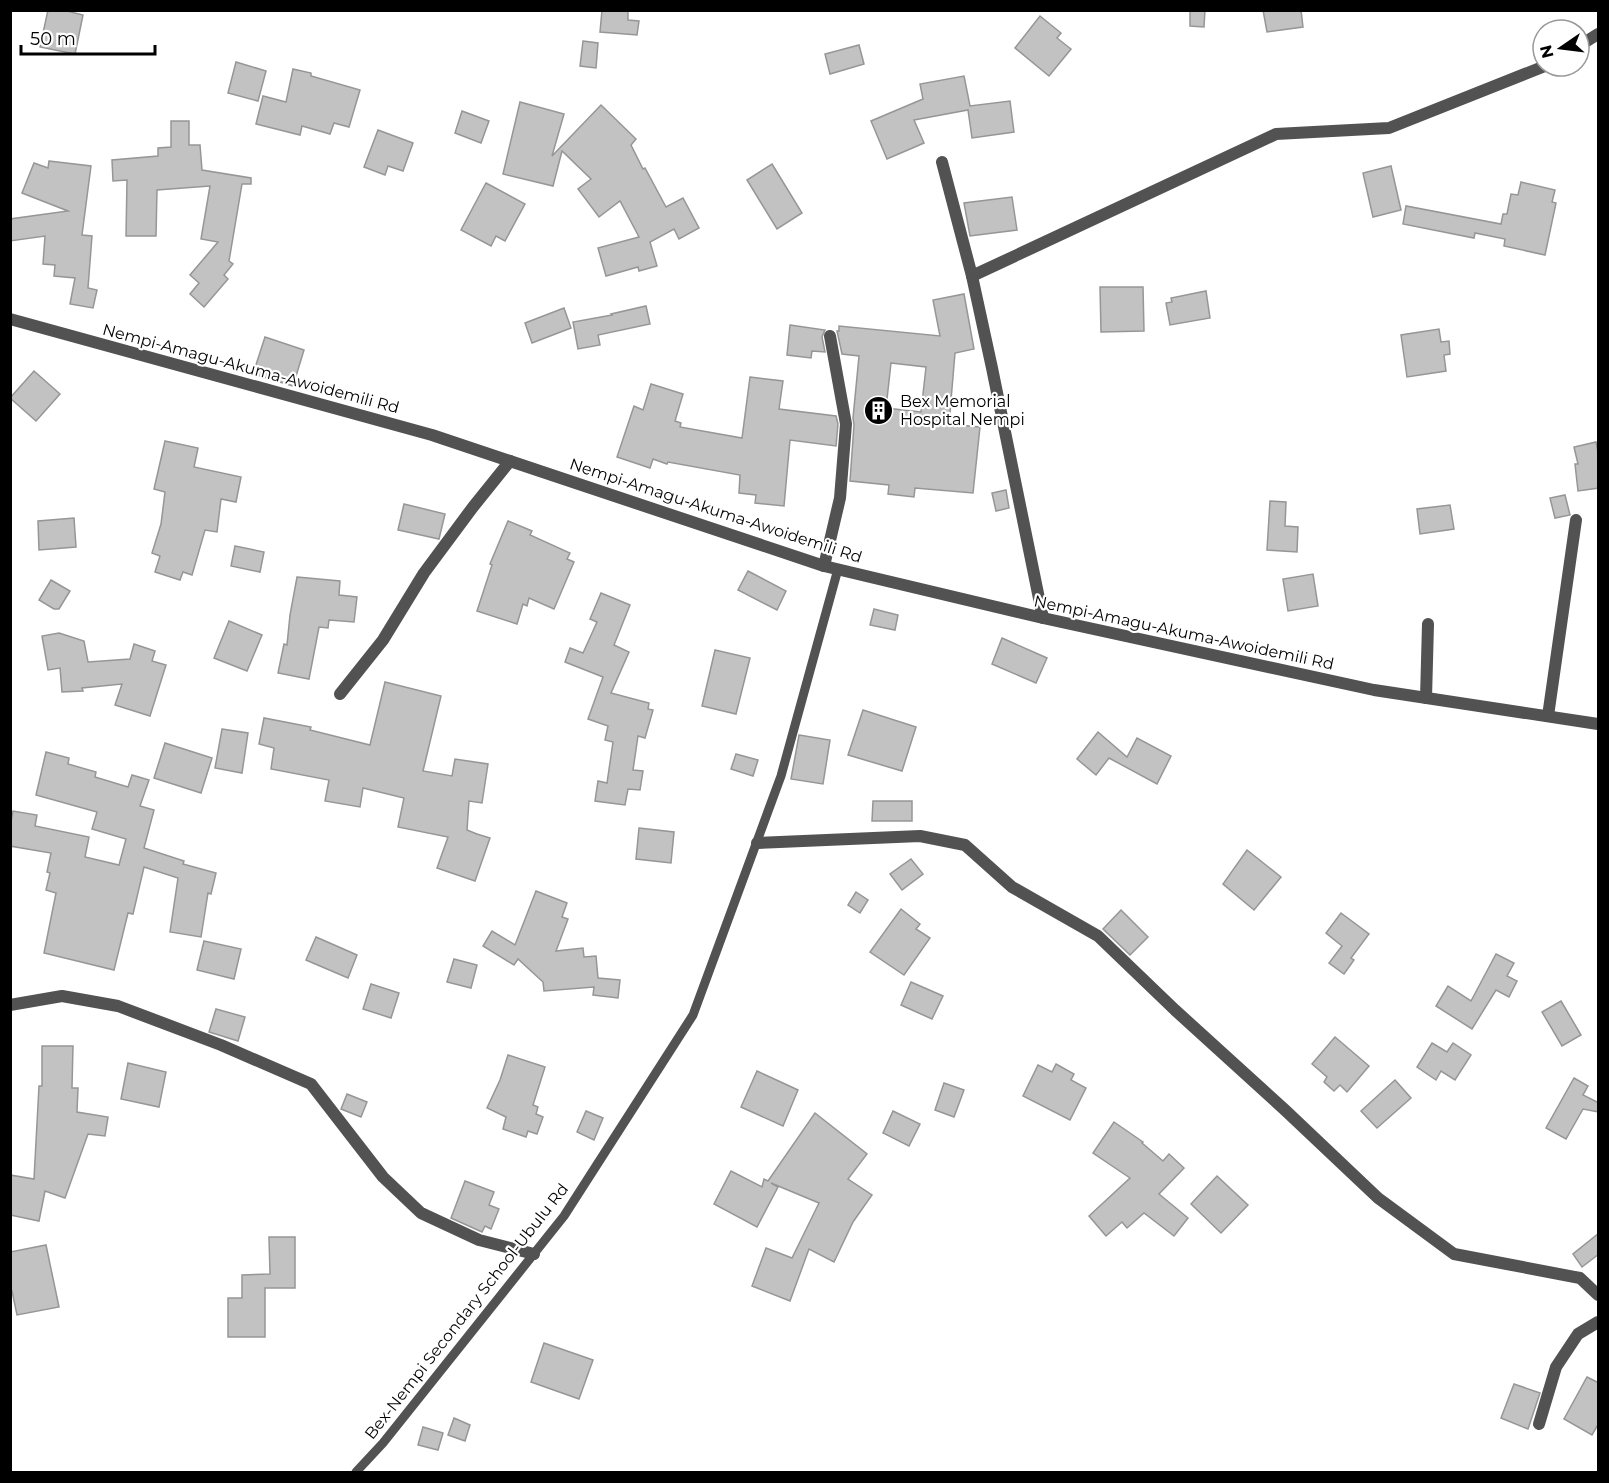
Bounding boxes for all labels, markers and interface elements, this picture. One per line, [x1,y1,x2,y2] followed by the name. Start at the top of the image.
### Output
[21,18,154,56] scale bar
[1531,18,1591,78] north arrow
[30,28,76,50] text: 50 m
[1536,43,1558,60] text: N
[100,320,401,417] street label: Nempi-Amagu-Akuma-Awoidemili Rd
[900,392,1025,429] place label: Bex Memorial Hospital Nempi
[863,394,895,426] building icon: Bex Memorial Hospital Nempi
[567,454,864,567] street label: Nempi-Amagu-Akuma-Awoidemili Rd
[1032,591,1336,674] street label: Nempi-Amagu-Akuma-Awoidemili Rd
[361,1180,572,1443] street label: Bex-Nempi Secondary School-Ubulu Rd

